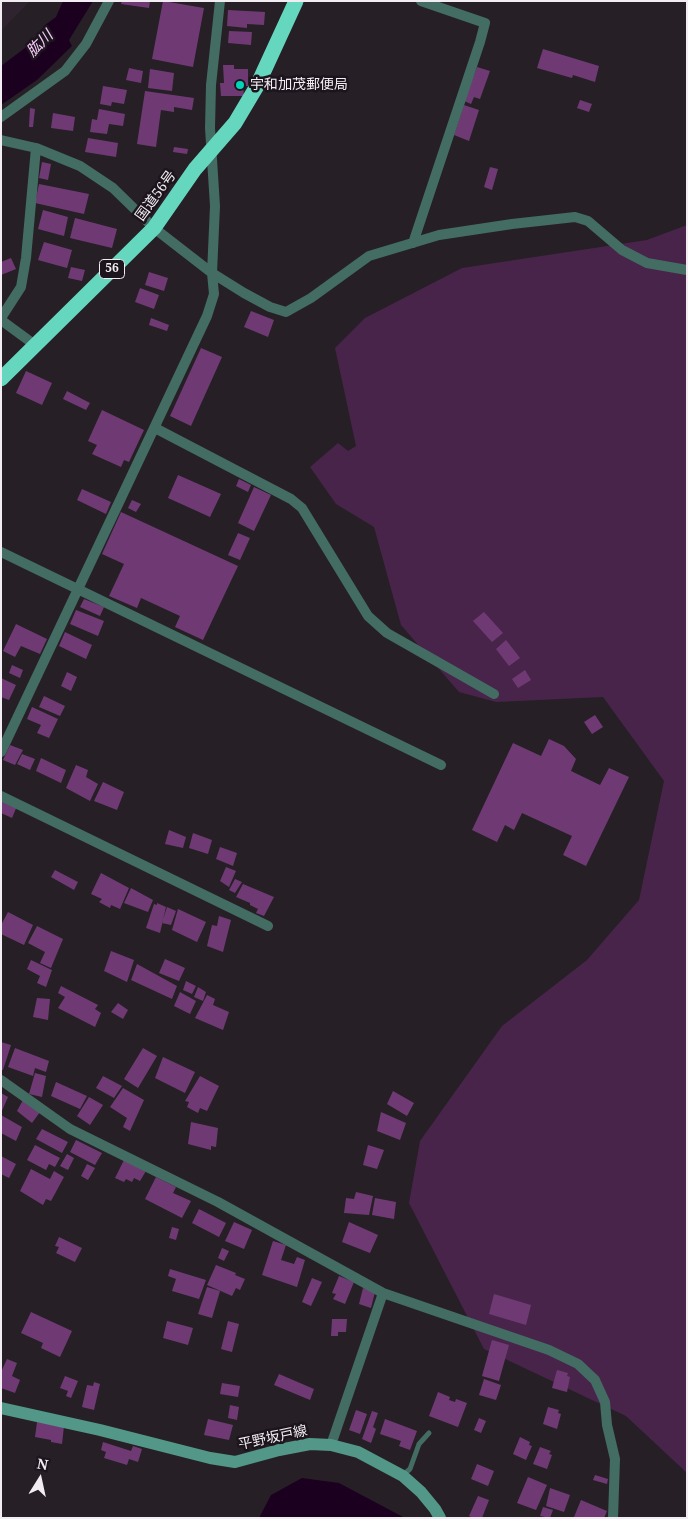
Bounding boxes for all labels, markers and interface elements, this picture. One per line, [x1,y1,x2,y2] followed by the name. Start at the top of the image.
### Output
[23,27,57,61] water label: 肱川
[250,77,348,93] place label: 宇和加茂郵便局
[234,79,246,91] marker: 宇和加茂郵便局
[132,168,180,224] street label: 国道56号
[100,260,124,278] road number: 56
[237,1423,309,1453] street label: 平野坂戸線
[36,1453,50,1474] text: N
[15,1454,65,1504] north arrow

